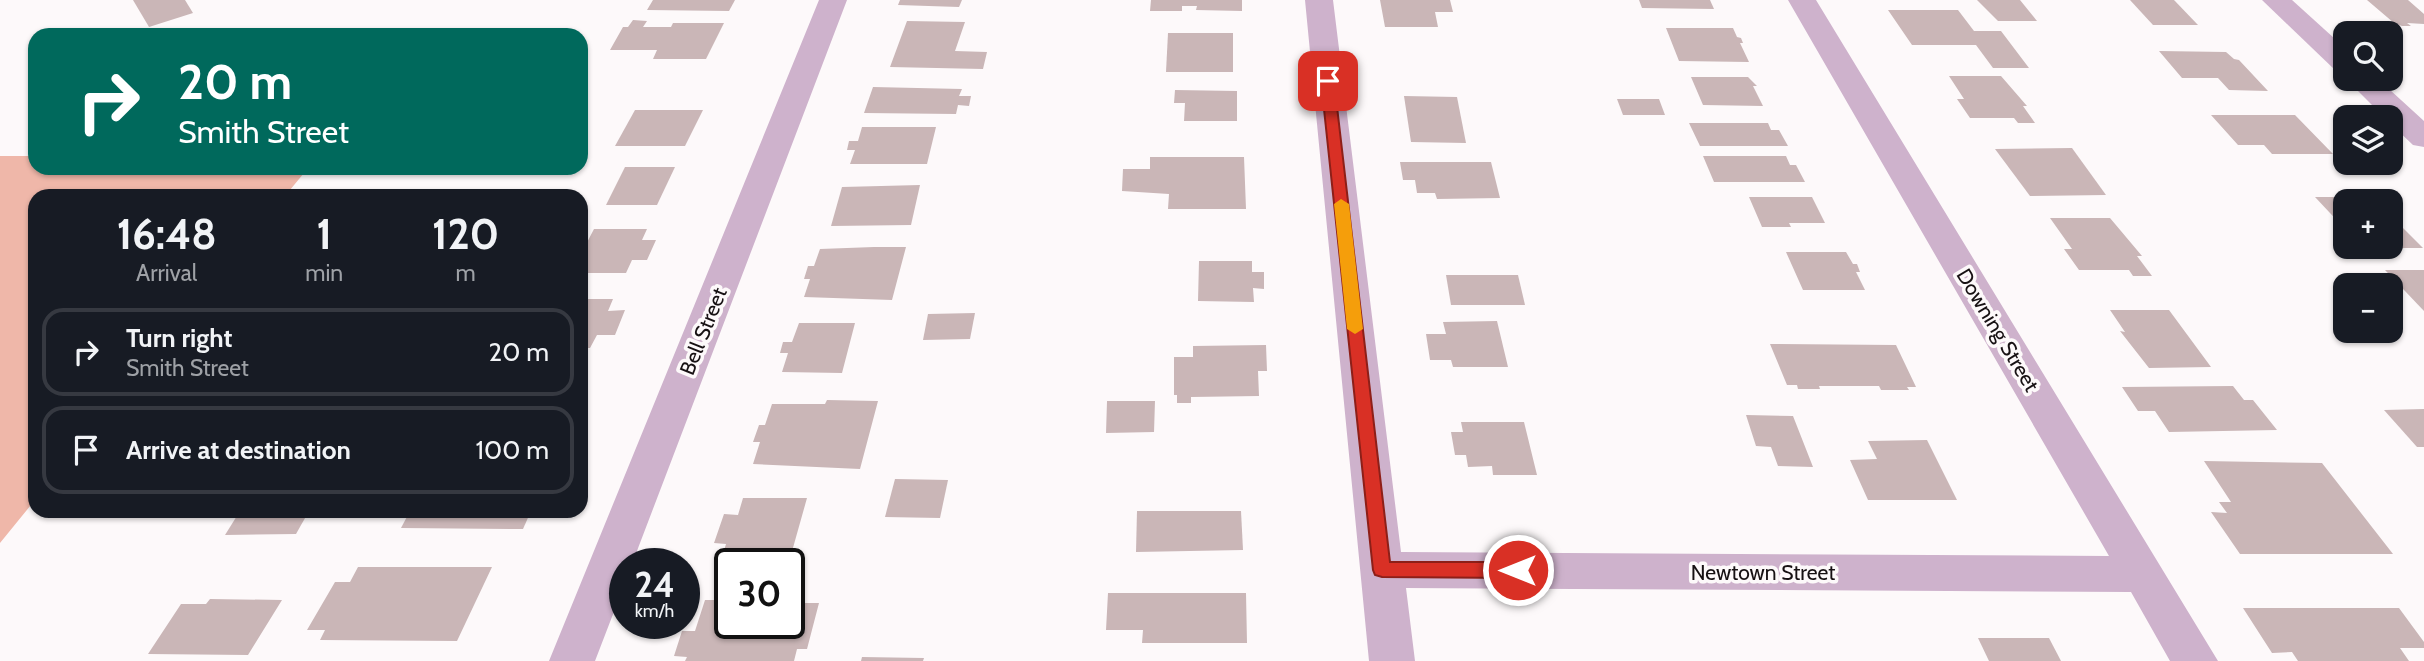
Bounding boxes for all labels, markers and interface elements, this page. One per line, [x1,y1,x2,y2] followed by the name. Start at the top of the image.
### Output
[2333,21,2403,343] map controls
[2333,21,2403,91] button: search
[1298,51,1358,111] pin
[178,52,292,111] text: 20 m
[63,56,154,147] icon: right
[1309,62,1347,100] icon: arrive
[2333,105,2403,175] button: layers
[178,112,349,151] text: Smith Street
[2333,189,2403,259] button: +
[117,208,217,260] text: 16:48
[317,208,332,260] text: 1
[432,208,499,260] text: 120
[136,259,197,287] text: Arrival
[305,259,343,287] text: min
[456,259,476,287] text: m
[1952,264,2044,396] street label: Downing Street
[2333,273,2403,343] button: −
[674,284,732,378] street label: Bell Street
[126,322,232,354] text: Turn right
[67,333,105,371] icon: right
[489,336,549,368] text: 20 m
[126,354,249,382] text: Smith Street
[67,431,105,469] icon: arrive
[126,434,351,466] text: Arrive at destination
[476,434,549,466] text: 100 m
[1481,533,1555,607] position arrow
[714,548,805,639] speed limit sign: 30
[1691,560,1835,585] street label: Newtown Street
[634,563,675,606] text: 24
[635,600,674,622] text: km/h

